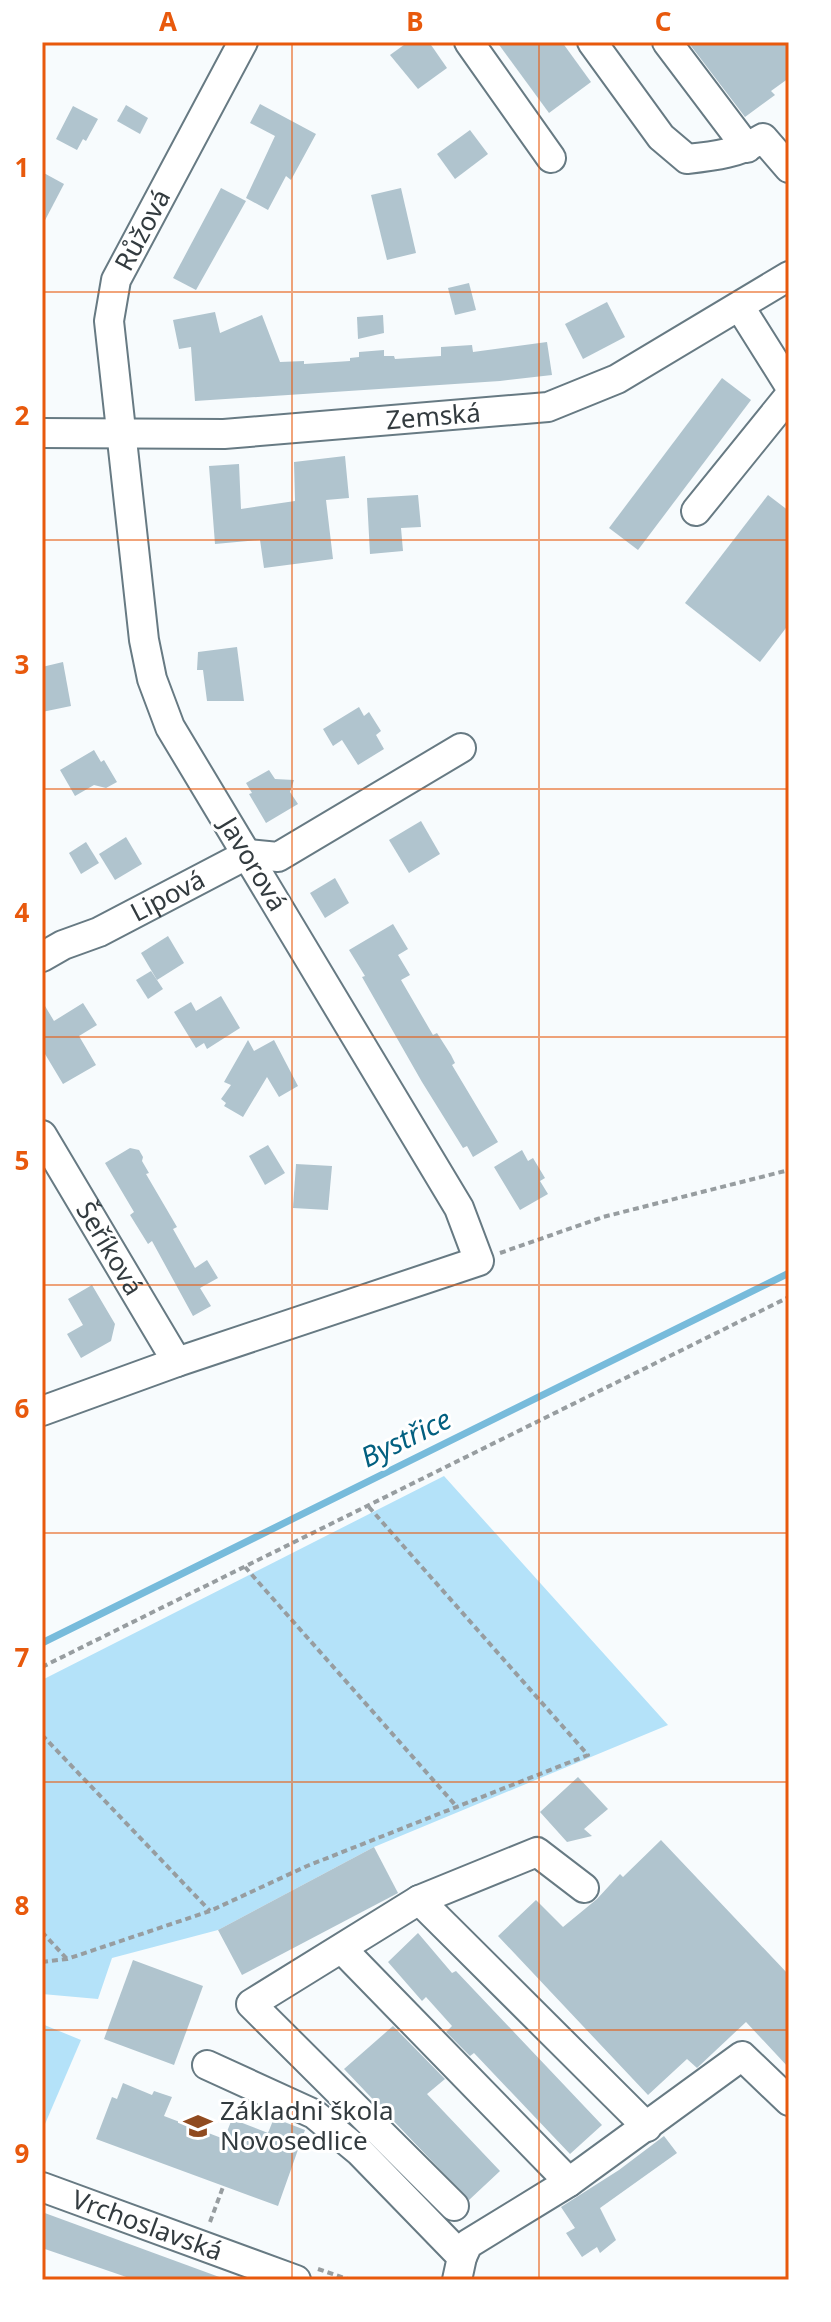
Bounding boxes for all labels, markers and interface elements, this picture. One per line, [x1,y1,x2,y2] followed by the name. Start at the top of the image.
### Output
[159,3,177,39] text: A
[406,3,424,39] text: B
[655,3,671,39] text: C
[15,149,29,185] text: 1
[105,183,178,277] street label: Růžová
[384,394,482,437] street label: Zemská
[15,397,30,433] text: 2
[15,646,29,682] text: 3
[210,807,296,917] street label: Javorová
[124,861,211,930] street label: Lipová
[15,894,30,930] text: 4
[15,1142,29,1178] text: 5
[68,1194,152,1302] street label: Šeříková
[15,1390,30,1426] text: 6
[354,1399,457,1475] water label: Bystřice
[15,1639,30,1675] text: 7
[15,1887,29,1923] text: 8
[220,2092,394,2158] place label: Základni škola Novosedlice
[183,2111,213,2141] school or university icon: Základni škola Novosedlice
[15,2135,29,2171] text: 9
[67,2181,228,2269] street label: Vrchoslavská

